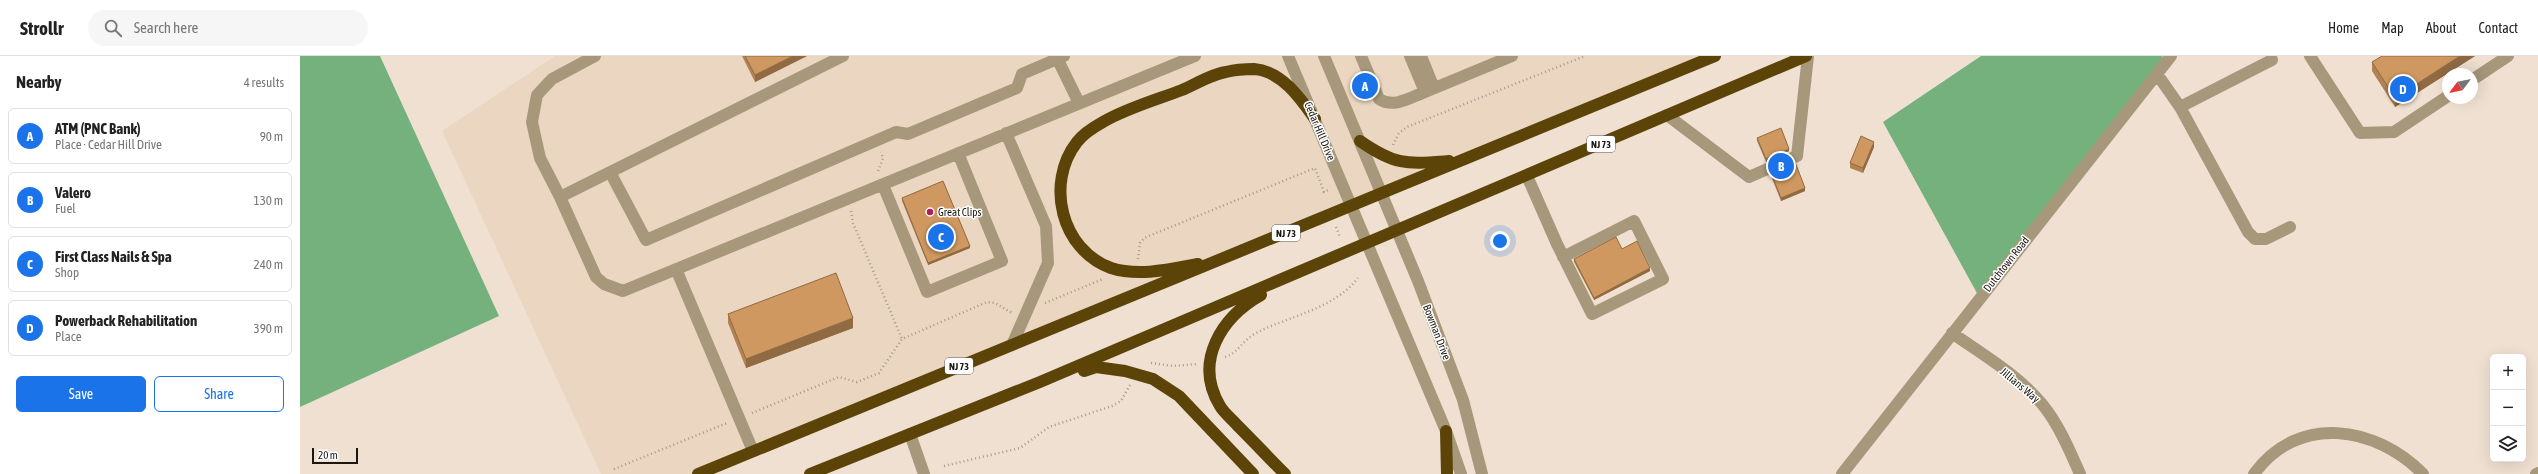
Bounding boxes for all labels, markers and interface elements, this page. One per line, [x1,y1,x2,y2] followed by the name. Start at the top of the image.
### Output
[88,10,368,46] search box
[20,17,64,39] text: Strollr
[102,17,124,39] icon: search
[134,19,198,36] text: Search here
[2328,20,2359,36] text: Home
[2381,20,2404,36] text: Map
[2426,20,2457,36] text: About
[2479,20,2518,36] text: Contact
[2442,68,2478,104] north arrow
[1352,71,1378,101] pin: A
[16,72,62,92] text: Nearby
[2390,74,2416,104] pin: D
[244,75,284,90] text: 4 results
[1302,100,1338,162] street label: Cedar Hill Drive
[55,120,141,137] text: ATM (PNC Bank)
[27,129,33,144] text: A
[260,129,283,144] text: 90 m
[1587,136,1615,152] road number: NJ 73
[55,137,162,152] text: Place · Cedar Hill Drive
[1768,151,1794,181] pin: B
[55,184,91,201] text: Valero
[27,193,33,208] text: B
[254,193,283,208] text: 130 m
[55,201,76,216] text: Fuel
[938,206,981,218] place label: Great Clips
[925,207,935,217] marker: Great Clips
[928,222,954,252] pin: C
[1272,225,1300,241] road number: NJ 73
[1490,231,1510,251] your location
[1981,234,2031,294] street label: Dutchtown Road
[55,248,172,265] text: First Class Nails & Spa
[27,257,33,272] text: C
[254,257,283,272] text: 240 m
[55,265,79,280] text: Shop
[1421,303,1453,361] street label: Bowman Drive
[55,312,197,329] text: Powerback Rehabilitation
[26,321,34,336] text: D
[254,321,283,336] text: 390 m
[55,329,82,344] text: Place
[2490,354,2526,462] map controls
[2490,354,2526,390] button: +
[945,358,973,374] road number: NJ 73
[1998,365,2042,405] street label: Jillians Way
[16,376,146,412] button: Save
[154,376,284,412] button: Share
[2490,390,2526,426] button: −
[2490,426,2526,462] button: layers
[312,446,358,465] scale bar
[318,449,338,461] text: 20 m

